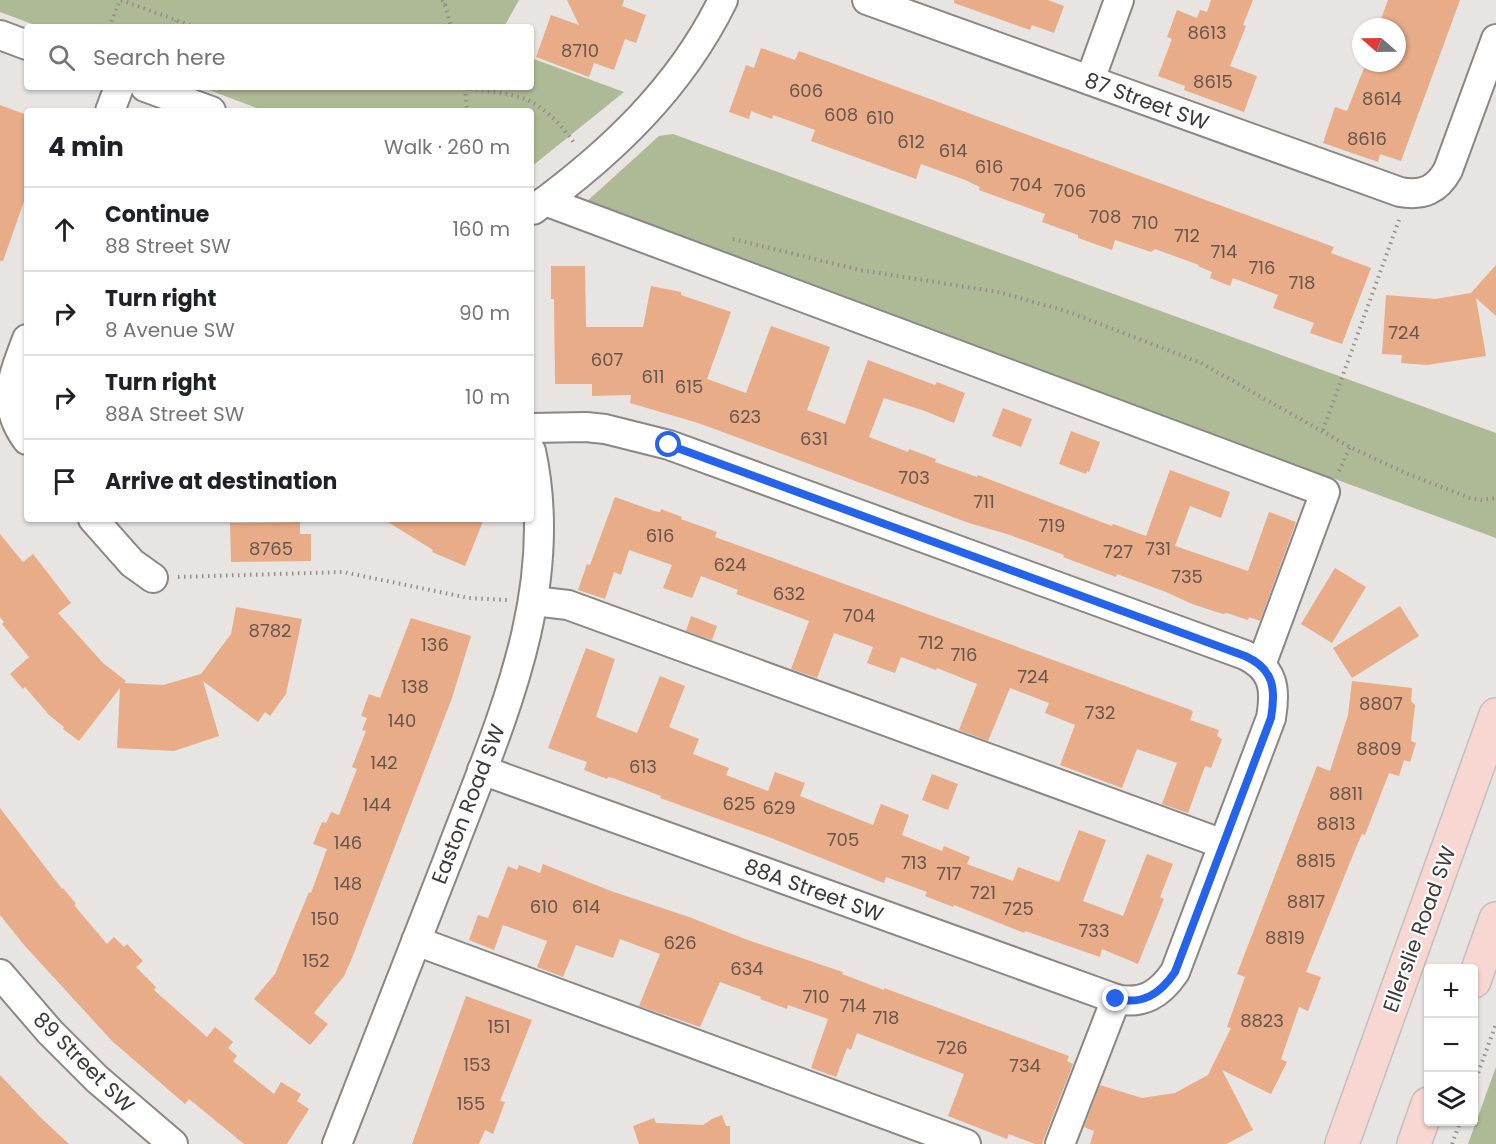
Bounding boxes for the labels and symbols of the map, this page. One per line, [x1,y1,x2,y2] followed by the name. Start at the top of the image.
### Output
[1352,18,1406,72] north arrow
[1187,20,1227,45] house number: 8613
[561,38,599,63] house number: 8710
[1081,65,1214,137] street label: 87 Street SW
[1193,69,1233,94] house number: 8615
[789,78,823,103] house number: 606
[1362,86,1402,111] house number: 8614
[824,102,858,127] house number: 608
[866,105,894,130] house number: 610
[1347,126,1387,151] house number: 8616
[897,129,925,154] house number: 612
[939,138,967,163] house number: 614
[975,154,1003,179] house number: 616
[1010,172,1042,197] house number: 704
[1054,178,1086,203] house number: 706
[1089,204,1121,229] house number: 708
[1132,210,1158,235] house number: 710
[1174,223,1200,248] house number: 712
[1211,239,1237,264] house number: 714
[1248,255,1276,280] house number: 716
[1289,270,1315,295] house number: 718
[1388,320,1420,345] house number: 724
[591,347,623,372] house number: 607
[642,364,664,389] house number: 611
[675,374,703,399] house number: 615
[729,404,761,429] house number: 623
[800,426,828,451] house number: 631
[655,431,681,457] route start
[898,465,930,490] house number: 703
[973,489,995,514] house number: 711
[1039,513,1065,538] house number: 719
[646,523,674,548] house number: 616
[249,536,293,561] house number: 8765
[1145,536,1171,561] house number: 731
[1103,539,1133,564] house number: 727
[713,552,747,577] house number: 624
[1171,564,1203,589] house number: 735
[773,581,805,606] house number: 632
[843,603,875,628] house number: 704
[249,618,291,643] house number: 8782
[918,630,944,655] house number: 712
[421,632,449,657] house number: 136
[950,642,978,667] house number: 716
[1017,664,1049,689] house number: 724
[401,674,429,699] house number: 138
[1359,691,1403,716] house number: 8807
[1085,700,1115,725] house number: 732
[388,708,416,733] house number: 140
[424,719,512,888] street label: Easton Road SW
[1356,736,1402,761] house number: 8809
[370,750,398,775] house number: 142
[629,754,657,779] house number: 613
[1329,781,1363,806] house number: 8811
[722,791,756,816] house number: 625
[363,792,391,817] house number: 144
[762,795,796,820] house number: 629
[1316,811,1356,836] house number: 8813
[827,827,859,852] house number: 705
[334,830,362,855] house number: 146
[1375,841,1463,1016] street label: Ellerslie Road SW
[1296,848,1336,873] house number: 8815
[901,850,927,875] house number: 713
[740,851,888,929] street label: 88A Street SW
[936,861,962,886] house number: 717
[334,871,362,896] house number: 148
[970,880,996,905] house number: 721
[1287,889,1325,914] house number: 8817
[530,894,558,919] house number: 610
[572,894,600,919] house number: 614
[1002,896,1034,921] house number: 725
[311,906,339,931] house number: 150
[1078,918,1110,943] house number: 733
[1265,925,1305,950] house number: 8819
[663,930,697,955] house number: 626
[302,948,330,973] house number: 152
[730,956,764,981] house number: 634
[803,984,829,1009] house number: 710
[1102,985,1128,1011] route end
[840,993,866,1018] house number: 714
[27,1005,141,1119] street label: 89 Street SW
[873,1005,899,1030] house number: 718
[1240,1008,1284,1033] house number: 8823
[488,1014,510,1039] house number: 151
[936,1035,968,1060] house number: 726
[463,1052,491,1077] house number: 153
[1009,1053,1041,1078] house number: 734
[457,1091,485,1116] house number: 155

